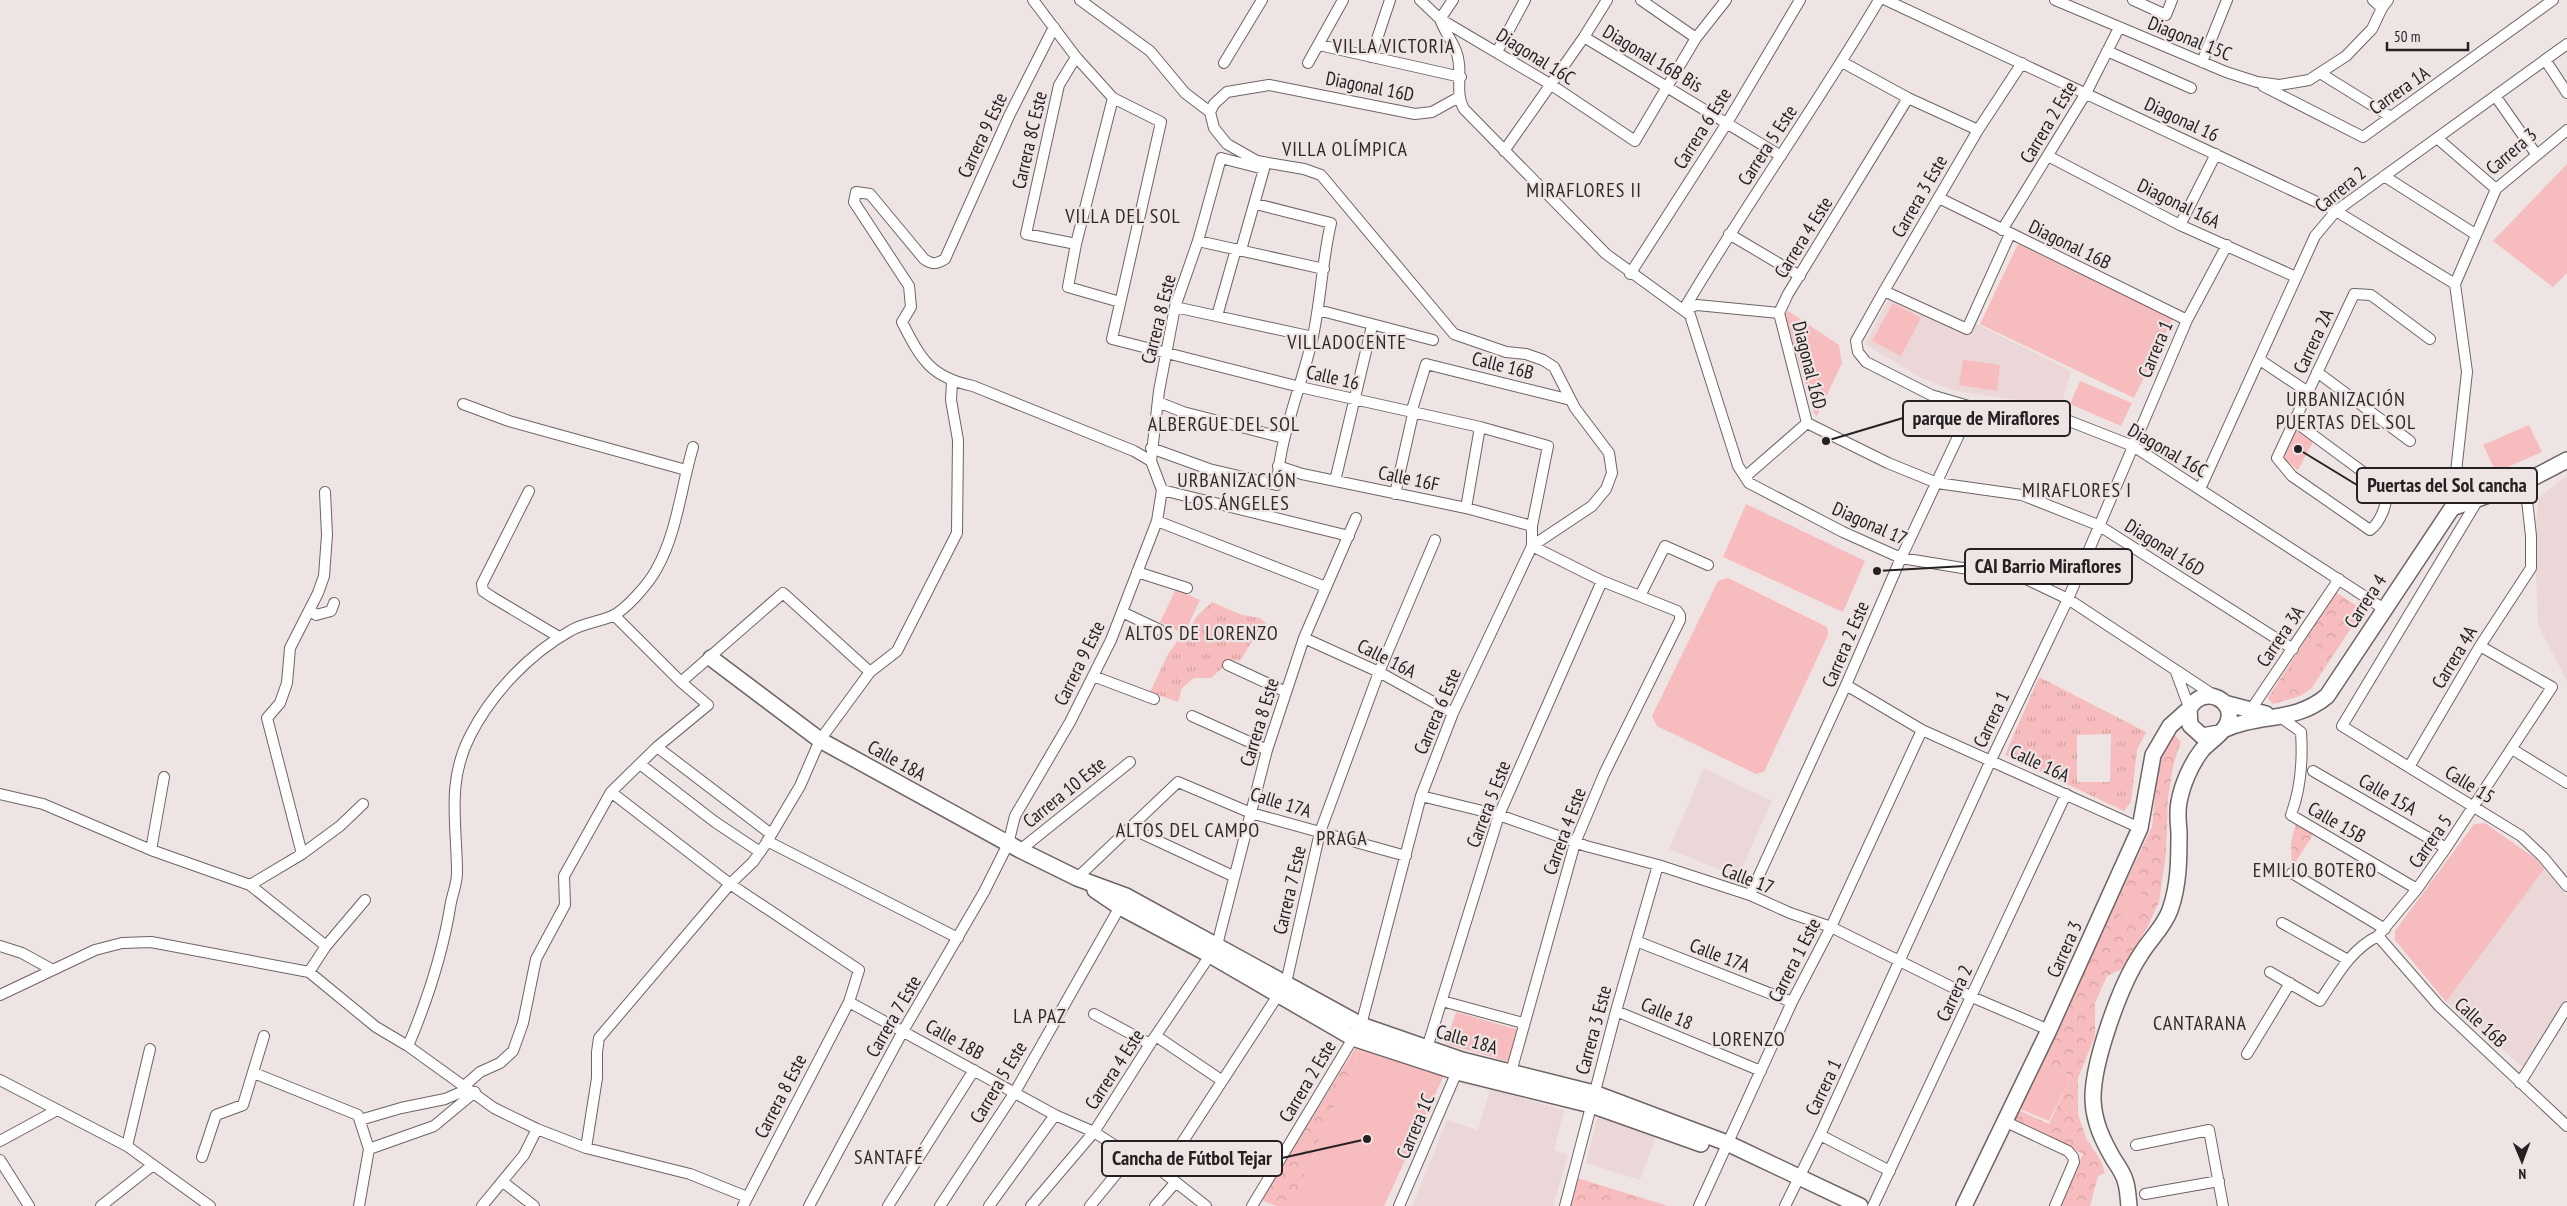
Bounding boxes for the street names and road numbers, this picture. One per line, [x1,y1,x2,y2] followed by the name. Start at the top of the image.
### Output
[2145,10,2236,66] street label: Diagonal 15C
[1599,19,1707,97] street label: Diagonal 16B Bis
[1492,22,1580,90] street label: Diagonal 16C
[2364,60,2434,120] street label: Carrera 1A
[1324,66,1416,106] street label: Diagonal 16D
[2014,77,2082,167] street label: Carrera 2 Este
[1668,83,1736,173] street label: Carrera 6 Este
[952,88,1012,181] street label: Carrera 9 Este
[1006,89,1052,191] street label: Carrera 8C Este
[2141,91,2223,147] street label: Diagonal 16
[1732,100,1802,190] street label: Carrera 5 Este
[2481,122,2541,180] street label: Carrera 3
[1886,150,1952,242] street label: Carrera 3 Este
[2309,161,2371,217] street label: Carrera 2
[2134,173,2224,233] street label: Diagonal 16A
[1769,192,1837,282] street label: Carrera 4 Este
[2025,214,2115,274] street label: Diagonal 16B
[1135,272,1181,366] street label: Carrera 8 Este
[2288,305,2338,377] street label: Carrera 2A
[2132,317,2178,381] street label: Carrera 1
[1788,319,1832,411] street label: Diagonal 16D
[1470,346,1536,384] street label: Calle 16B
[1304,359,1362,395] street label: Calle 16
[2124,418,2212,483] street label: Diagonal 16C
[1376,460,1442,496] street label: Calle 16F
[1829,496,1911,550] street label: Diagonal 17
[2121,513,2209,581] street label: Diagonal 16D
[2339,569,2392,633] street label: Carrera 4
[1816,597,1874,691] street label: Carrera 2 Este
[2251,601,2309,671] street label: Carrera 3A
[1048,617,1110,709] street label: Carrera 9 Este
[2426,621,2482,693] street label: Carrera 4A
[1354,633,1420,683] street label: Calle 16A
[1408,664,1466,758] street label: Carrera 6 Este
[1234,675,1284,769] street label: Carrera 8 Este
[1968,687,2014,751] street label: Carrera 1
[864,734,930,786] street label: Calle 18A
[2006,739,2074,787] street label: Calle 16A
[1018,751,1110,833] street label: Carrera 10 Este
[1460,757,1516,851] street label: Carrera 5 Este
[2441,760,2499,808] street label: Calle 15
[2355,768,2421,820] street label: Calle 15A
[1248,781,1314,823] street label: Calle 17A
[1537,784,1591,878] street label: Carrera 4 Este
[2304,796,2370,848] street label: Calle 15B
[2403,810,2457,872] street label: Carrera 5
[1267,843,1311,937] street label: Carrera 7 Este
[1719,857,1777,899] street label: Calle 17
[1763,914,1825,1006] street label: Carrera 1 Este
[2041,917,2087,981] street label: Carrera 3
[1686,933,1754,977] street label: Calle 17A
[1931,961,1977,1025] street label: Carrera 2
[860,971,926,1061] street label: Carrera 7 Este
[1570,983,1616,1077] street label: Carrera 3 Este
[1638,991,1696,1035] street label: Calle 18
[2450,992,2512,1052] street label: Calle 16B
[922,1013,988,1065] street label: Calle 18B
[1433,1019,1501,1059] street label: Calle 18A
[1079,1024,1149,1114] street label: Carrera 4 Este
[1273,1036,1341,1126] street label: Carrera 2 Este
[964,1037,1032,1127] street label: Carrera 5 Este
[749,1050,811,1142] street label: Carrera 8 Este
[1800,1055,1846,1119] street label: Carrera 1
[1391,1090,1440,1162] street label: Carrera 1C

